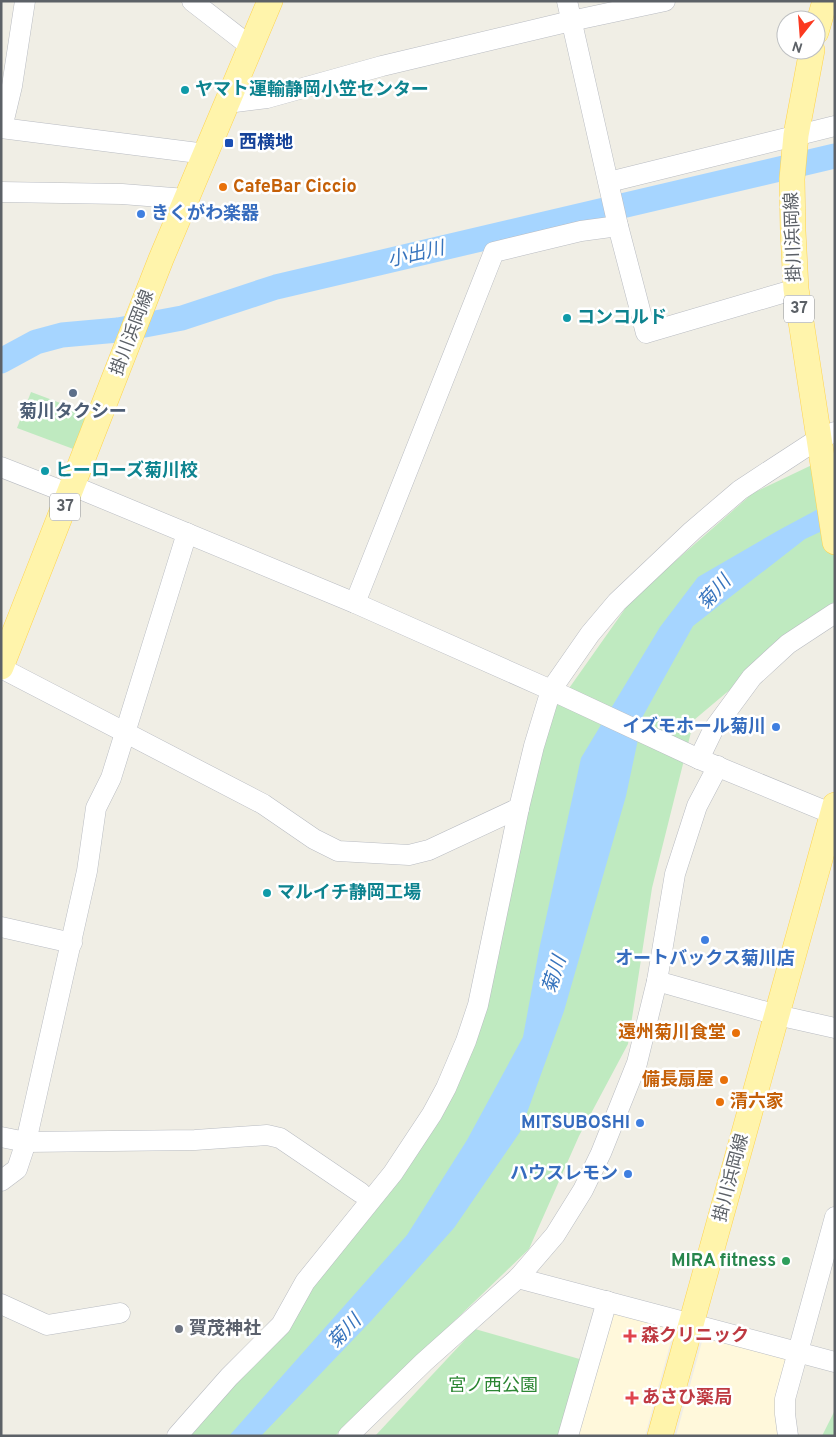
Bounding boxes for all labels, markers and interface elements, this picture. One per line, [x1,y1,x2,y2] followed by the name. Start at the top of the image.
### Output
[776,10,826,60] north arrow
[790,36,805,56] text: N
[195,79,429,102] place label: ヤマト運輸静岡小笠センター
[179,84,191,96] marker: ヤマト運輸静岡小笠センター
[239,132,293,155] place label: 西横地
[223,137,235,149] marker: 西横地
[233,176,357,199] place label: CafeBar Ciccio
[217,181,229,193] marker: CafeBar Ciccio
[781,192,807,282] street label: 掛川浜岡線
[151,203,259,226] place label: きくがわ楽器
[135,208,147,220] marker: きくがわ楽器
[386,236,448,273] water label: 小出川
[106,287,160,379] street label: 掛川浜岡線
[784,296,814,322] road number: 37
[577,307,667,330] place label: コンコルド
[561,312,573,324] marker: コンコルド
[67,387,79,399] marker: 菊川タクシー
[19,401,127,424] place label: 菊川タクシー
[55,460,198,483] place label: ヒーローズ菊川校
[39,465,51,477] marker: ヒーローズ菊川校
[50,494,80,520] road number: 37
[693,569,738,615] water label: 菊川
[623,716,766,739] place label: イズモホール菊川
[770,721,782,733] marker: イズモホール菊川
[277,882,421,905] place label: マルイチ静岡工場
[261,887,273,899] marker: マルイチ静岡工場
[699,934,711,946] marker: オートバックス菊川店
[615,948,795,971] place label: オートバックス菊川店
[538,951,573,997] water label: 菊川
[618,1022,726,1045] place label: 遠州菊川食堂
[730,1027,742,1039] marker: 遠州菊川食堂
[642,1069,714,1092] place label: 備長扇屋
[718,1074,730,1086] marker: 備長扇屋
[730,1091,784,1114] place label: 清六家
[714,1096,726,1108] marker: 清六家
[521,1112,630,1135] place label: MITSUBOSHI
[634,1117,646,1129] marker: MITSUBOSHI
[709,1132,755,1224] street label: 掛川浜岡線
[510,1163,618,1186] place label: ハウスレモン
[622,1168,634,1180] marker: ハウスレモン
[671,1250,776,1273] place label: MIRA fitness
[780,1255,792,1267] marker: MIRA fitness
[323,1309,368,1354] water label: 菊川
[189,1318,261,1341] place label: 賀茂神社
[173,1323,185,1335] marker: 賀茂神社
[641,1325,749,1348] place label: 森クリニック
[623,1329,637,1343] marker: 森クリニック
[448,1375,538,1398] park label: 宮ノ西公園
[642,1387,732,1410] place label: あさひ薬局
[626,1392,638,1404] marker: あさひ薬局

